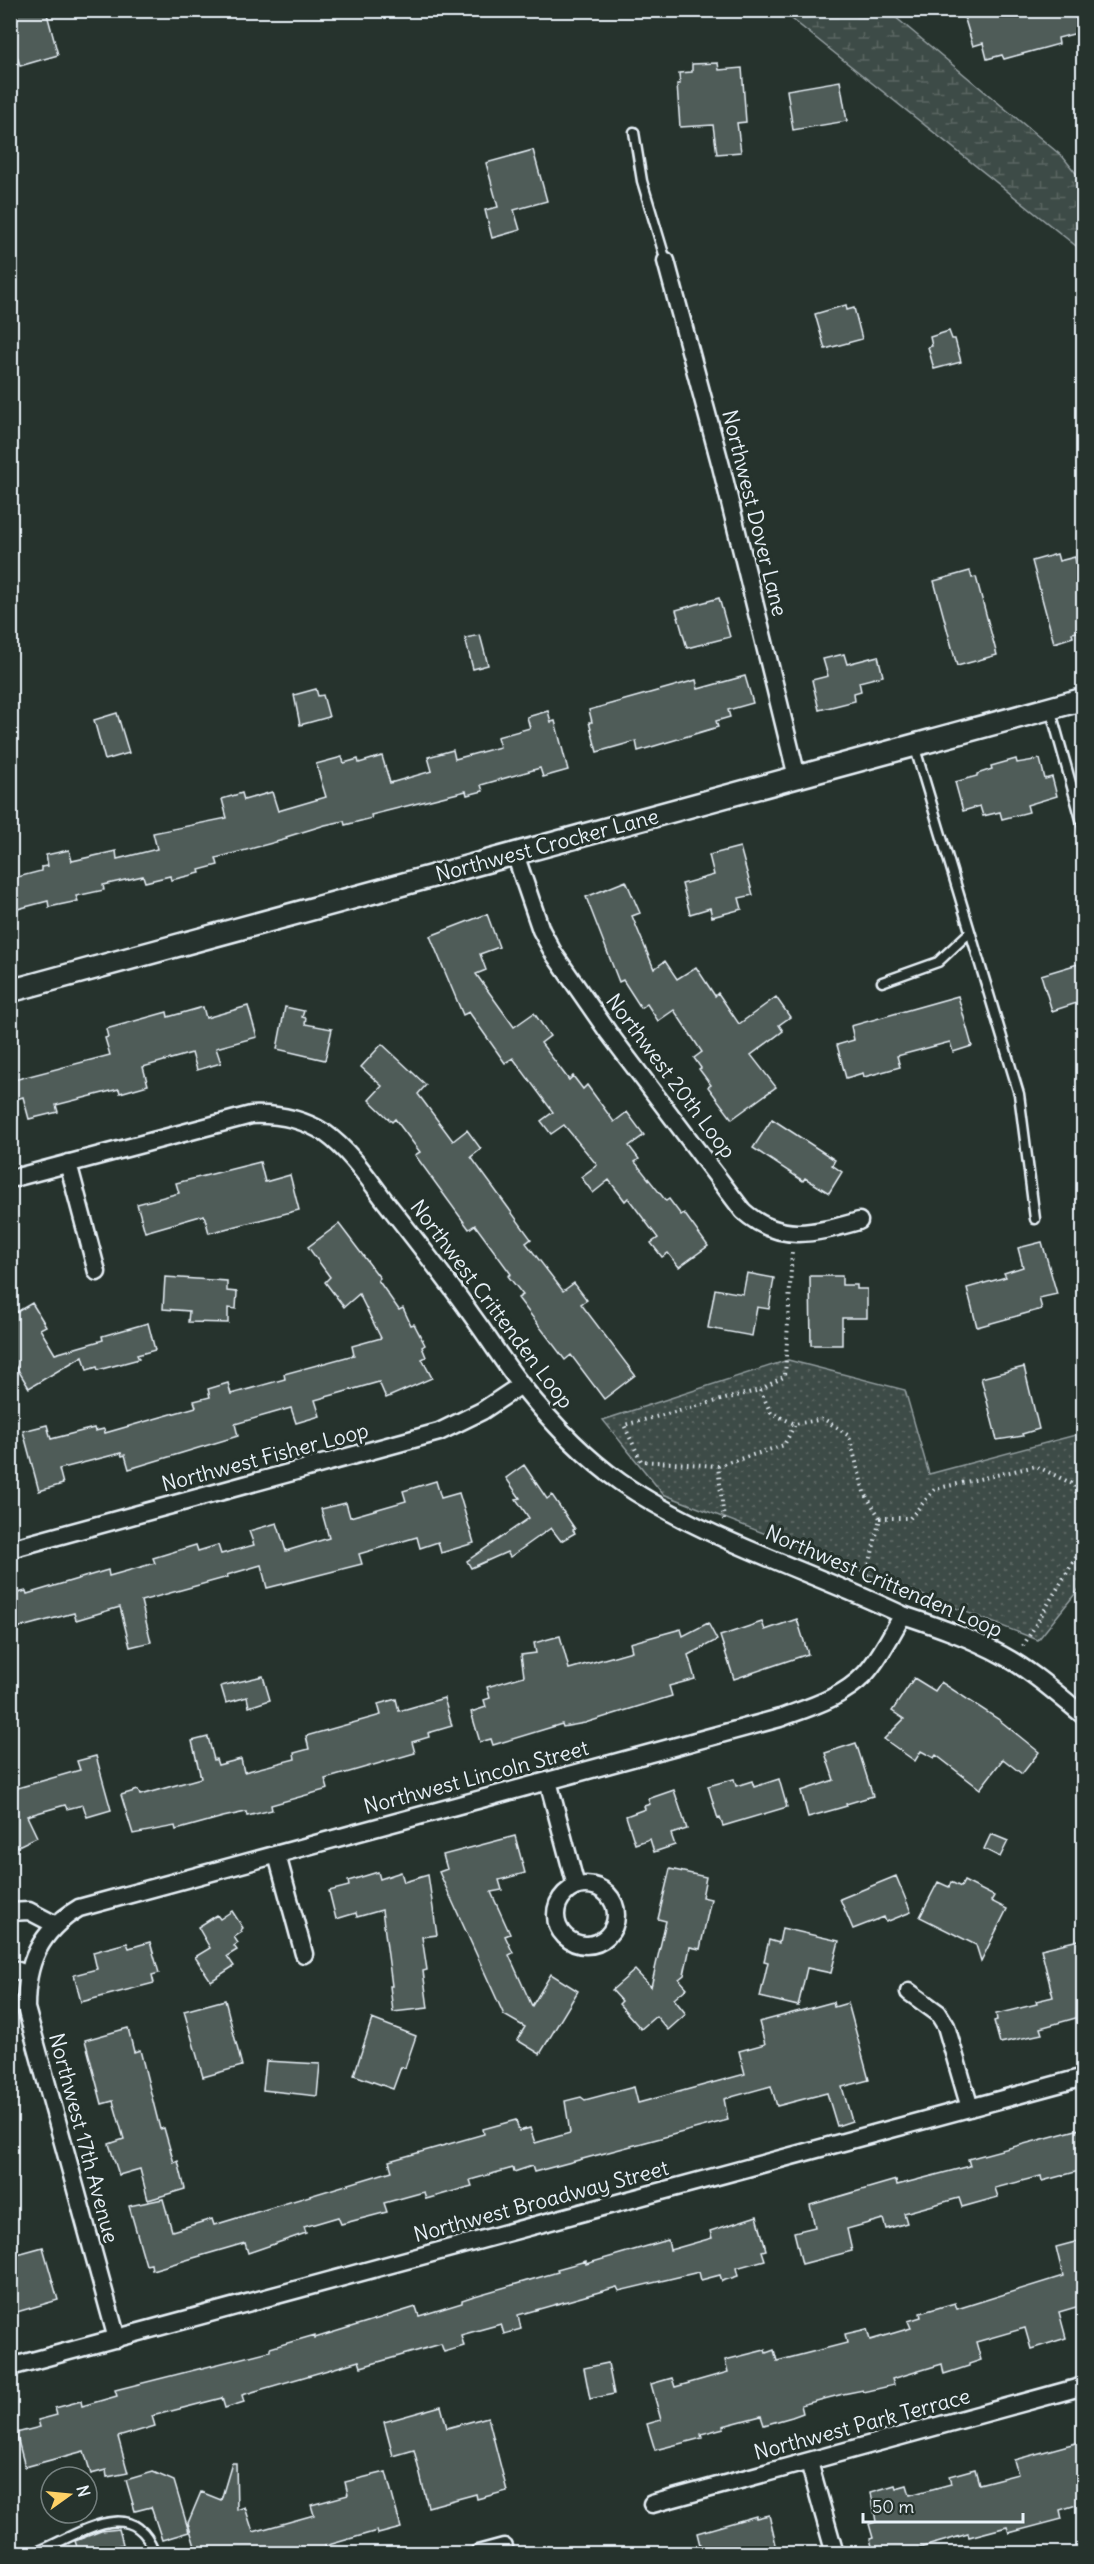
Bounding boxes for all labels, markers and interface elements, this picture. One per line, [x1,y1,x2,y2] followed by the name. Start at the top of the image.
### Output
[716,407,794,619] street label: Northwest Dover Lane
[432,802,662,888] street label: Northwest Crocker Lane
[600,988,742,1164] street label: Northwest 20th Loop
[404,1194,580,1414] street label: Northwest Crittenden Loop
[159,1416,371,1498] street label: Northwest Fisher Loop
[761,1519,1007,1643] street label: Northwest Crittenden Loop
[361,1734,591,1820] street label: Northwest Lincoln Street
[43,2030,125,2246] street label: Northwest 17th Avenue
[411,2154,671,2248] street label: Northwest Broadway Street
[751,2382,973,2466] street label: Northwest Park Terrace
[39,2465,99,2525] north arrow
[72,2483,95,2499] text: N
[863,2486,1024,2524] scale bar
[872,2495,914,2518] text: 50 m

